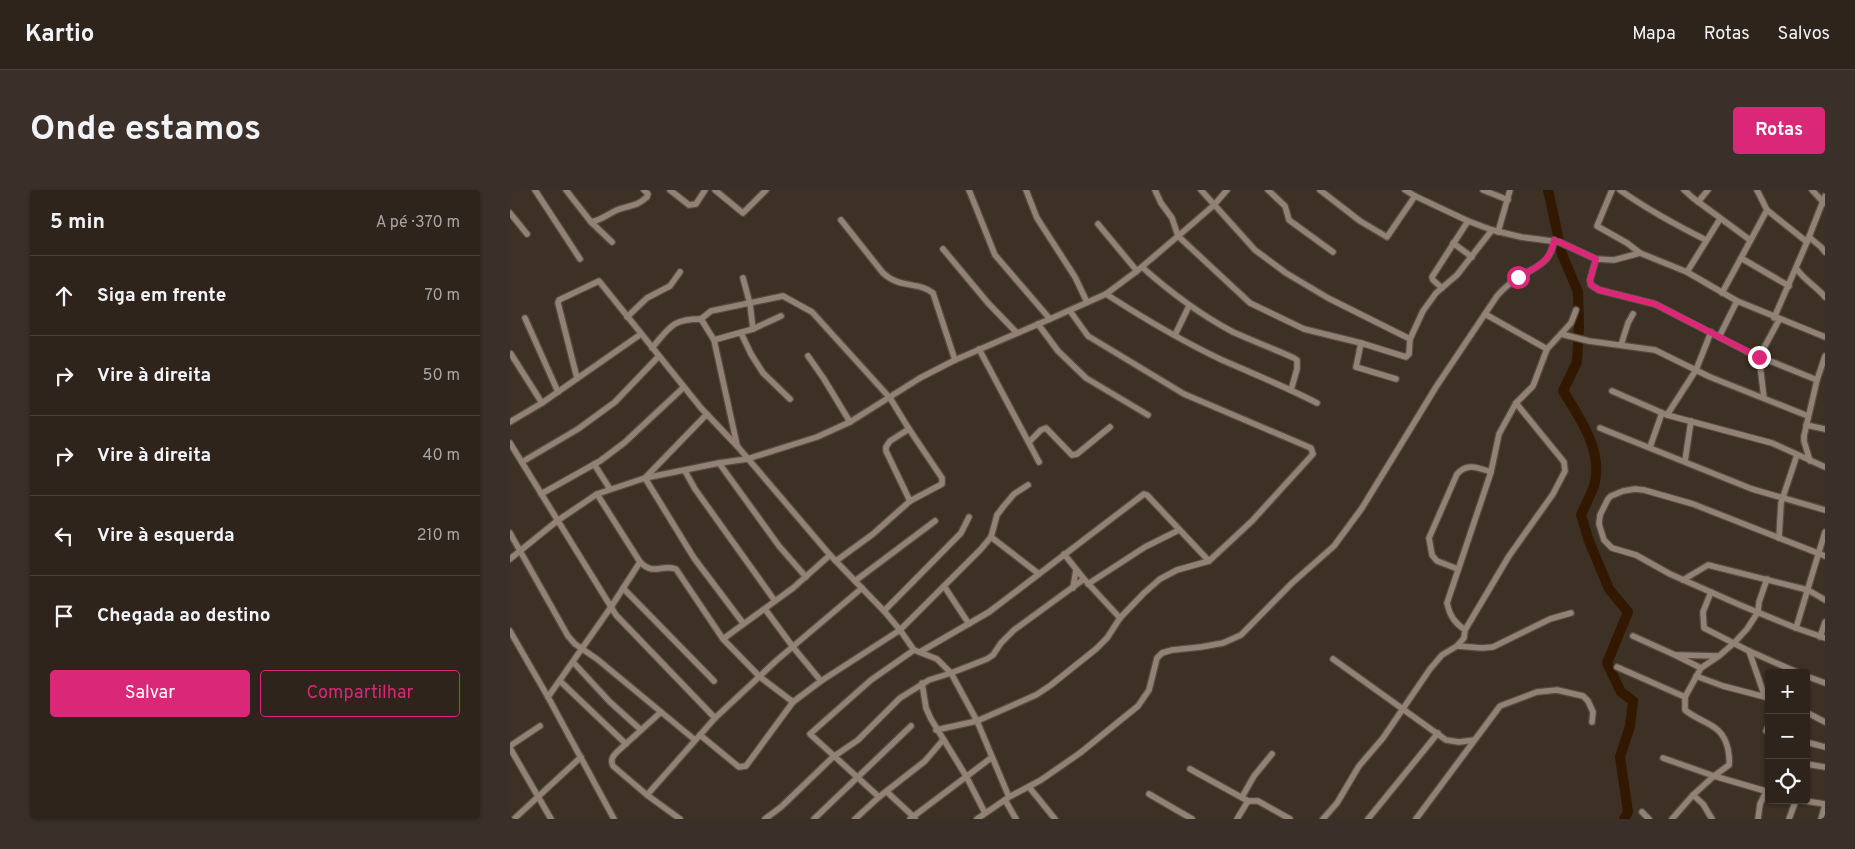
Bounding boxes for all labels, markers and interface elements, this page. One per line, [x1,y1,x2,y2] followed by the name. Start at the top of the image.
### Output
[25,20,94,50] text: Kartio
[1632,23,1676,46] text: Mapa
[1704,23,1750,46] text: Rotas
[1778,23,1830,46] text: Salvos
[1733,107,1825,154] button: Rotas
[30,108,261,152] text: Onde estamos
[50,209,105,236] text: 5 min
[376,213,460,233] text: A pé · 370 m
[1507,266,1530,289] route start
[50,282,78,310] icon: ahead
[97,284,226,308] text: Siga em frente
[425,286,460,306] text: 70 m
[1748,346,1771,369] route end
[50,362,78,390] icon: right
[97,364,211,388] text: Vire à direita
[423,366,460,386] text: 50 m
[50,442,78,470] icon: right
[97,444,211,468] text: Vire à direita
[422,446,460,466] text: 40 m
[50,522,78,550] icon: left
[97,524,235,548] text: Vire à esquerda
[417,526,460,546] text: 210 m
[50,602,78,630] icon: arrive
[97,604,271,628] text: Chegada ao destino
[1765,669,1810,804] map controls
[1765,669,1810,714] button: +
[50,670,250,717] button: Salvar
[260,670,460,717] button: Compartilhar
[1765,714,1810,759] button: −
[1765,759,1810,804] button: locate

